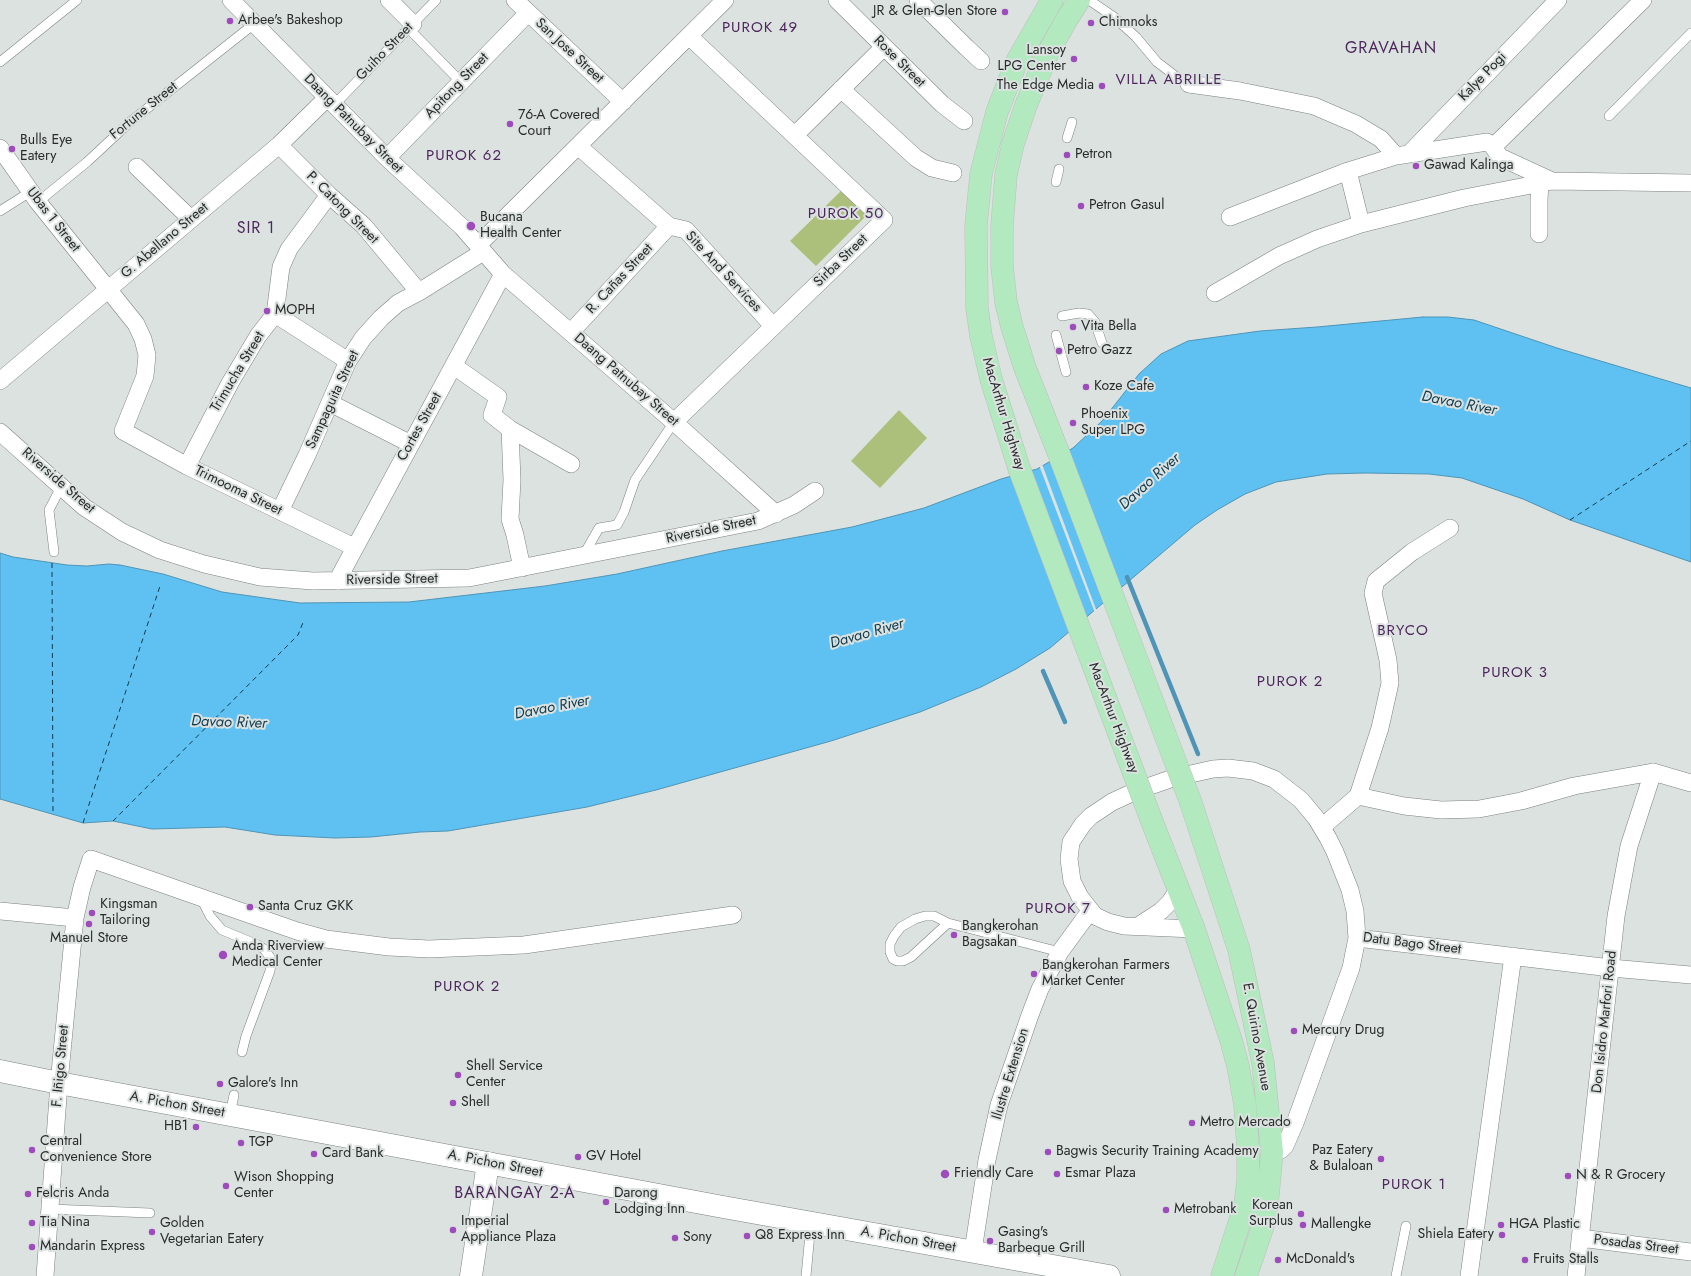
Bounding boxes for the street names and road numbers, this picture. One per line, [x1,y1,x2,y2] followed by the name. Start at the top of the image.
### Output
[531,15,607,87] street label: San Jose Street
[353,19,417,85] street label: Guiho Street
[870,33,928,91] street label: Rose Street
[1456,49,1510,105] street label: Kalye Pogi
[422,50,492,122] street label: Apitong Street
[300,71,406,177] street label: Daang Patnubay Street
[107,79,181,143] street label: Fortune Street
[302,168,382,248] street label: P. Catong Street
[23,184,83,256] street label: Ubas 1 Street
[118,200,212,282] street label: G. Abellano Street
[681,228,765,316] street label: Site And Services
[811,231,871,291] street label: Sirba Street
[583,240,657,318] street label: R. Cañas Street
[207,329,269,415] street label: Trimucha Street
[570,330,682,430] street label: Daang Patnubay Street
[303,348,363,452] street label: Sampaguita Street
[978,356,1028,472] street label: MacArthur Highway
[394,390,446,464] street label: Cortes Street
[18,445,98,517] street label: Riverside Street
[191,463,285,519] street label: Trimooma Street
[664,512,758,548] street label: Riverside Street
[346,571,438,589] street label: Riverside Street
[1084,660,1142,776] street label: MacArthur Highway
[1362,930,1462,958] street label: Datu Bago Street
[1589,950,1621,1094] street label: Don Isidro Marfori Road
[1238,982,1274,1092] street label: E. Quirino Avenue
[49,1024,73,1108] street label: F. Iñigo Street
[989,1026,1033,1122] street label: Ilustre Extension
[128,1088,226,1122] street label: A. Pichon Street
[446,1147,544,1181] street label: A. Pichon Street
[859,1223,957,1257] street label: A. Pichon Street
[1593,1231,1679,1259] street label: Posadas Street

